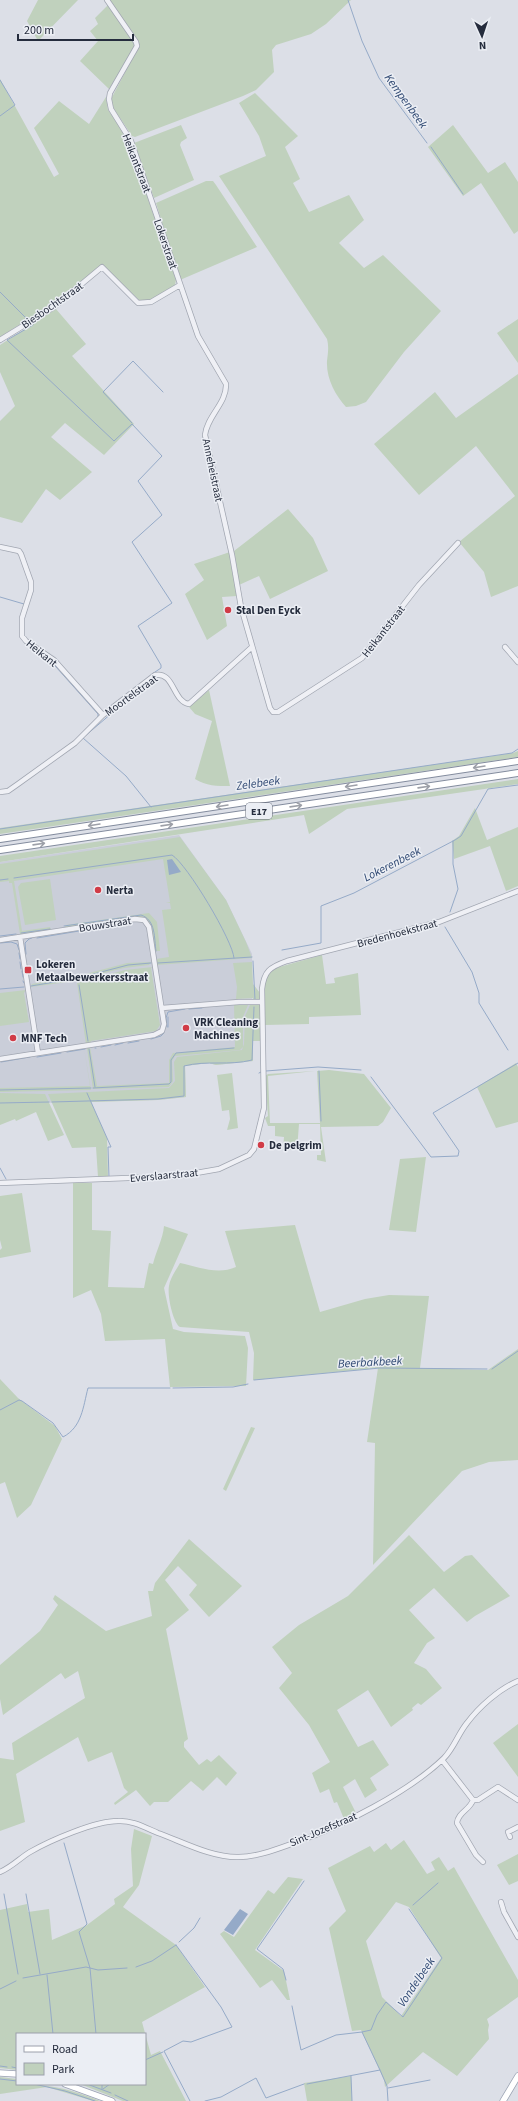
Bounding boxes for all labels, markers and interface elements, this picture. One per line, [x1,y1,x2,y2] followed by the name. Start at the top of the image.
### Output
[18,16,133,42] scale bar
[462,16,502,56] north arrow
[24,22,54,39] text: 200 m
[478,38,487,53] text: N
[380,70,431,132] water label: Kempenbeek
[118,131,155,195] street label: Heikantstraat
[150,217,181,271] street label: Lokerstraat
[18,278,86,332] street label: Biesbochtstraat
[199,437,227,503] street label: Anneheistraat
[358,602,409,660] street label: Heikantstraat
[236,603,301,618] place label: Stal Den Eyck
[223,605,233,615] marker: Stal Den Eyck
[23,636,61,671] street label: Heikant
[102,671,161,720] street label: Moortelstraat
[473,763,486,771] one-way arrow
[234,772,281,795] water label: Zelebeek
[345,782,358,790] one-way arrow
[417,783,430,791] one-way arrow
[216,802,229,810] one-way arrow
[289,802,302,810] one-way arrow
[246,803,272,819] road number: E17
[88,821,101,829] one-way arrow
[160,821,173,829] one-way arrow
[32,840,45,848] one-way arrow
[361,843,424,886] water label: Lokerenbeek
[106,883,133,898] place label: Nerta
[93,885,103,895] marker: Nerta
[78,913,133,936] street label: Bouwstraat
[355,916,439,951] street label: Bredenhoekstraat
[36,957,149,985] place label: Lokeren Metaalbewerkersstraat
[23,965,33,975] marker: Lokeren Metaalbewerkersstraat
[193,1015,258,1043] place label: VRK Cleaning Machines
[181,1023,191,1033] marker: VRK Cleaning Machines
[21,1031,67,1046] place label: MNF Tech
[8,1033,18,1043] marker: MNF Tech
[269,1138,322,1153] place label: De pelgrim
[256,1140,266,1150] marker: De pelgrim
[129,1165,199,1186] street label: Everslaarstraat
[337,1352,403,1373] water label: Beerbakbeek
[287,1808,359,1850] street label: Sint-Jozefstraat
[393,1954,440,2011] water label: Vondelbeek
[16,2033,146,2085] legend
[52,2041,78,2058] text: Road
[52,2061,74,2078] text: Park

